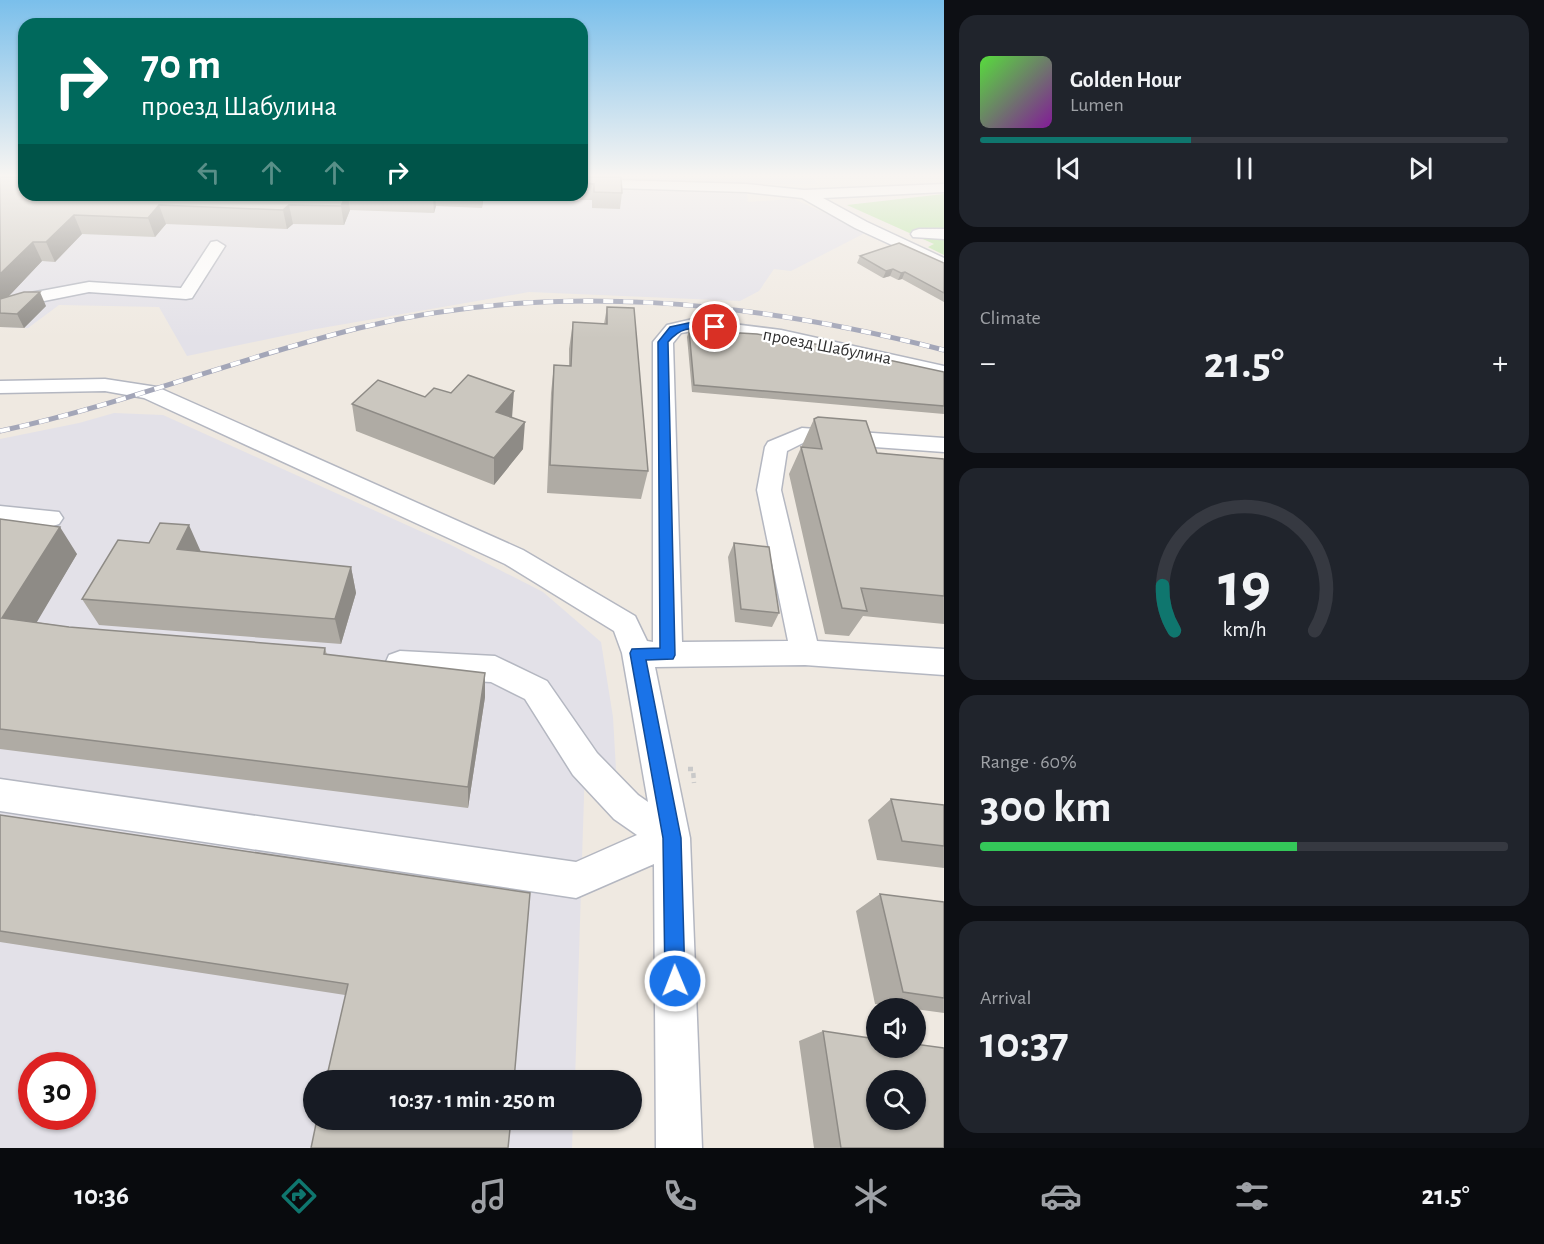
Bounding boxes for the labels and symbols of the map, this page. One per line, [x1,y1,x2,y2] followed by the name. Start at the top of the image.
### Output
[689,301,740,352] pin
[761,325,893,368] street label: проезд Шабулина
[643,949,707,1013] position arrow
[18,1052,96,1130] speed limit sign: 30

